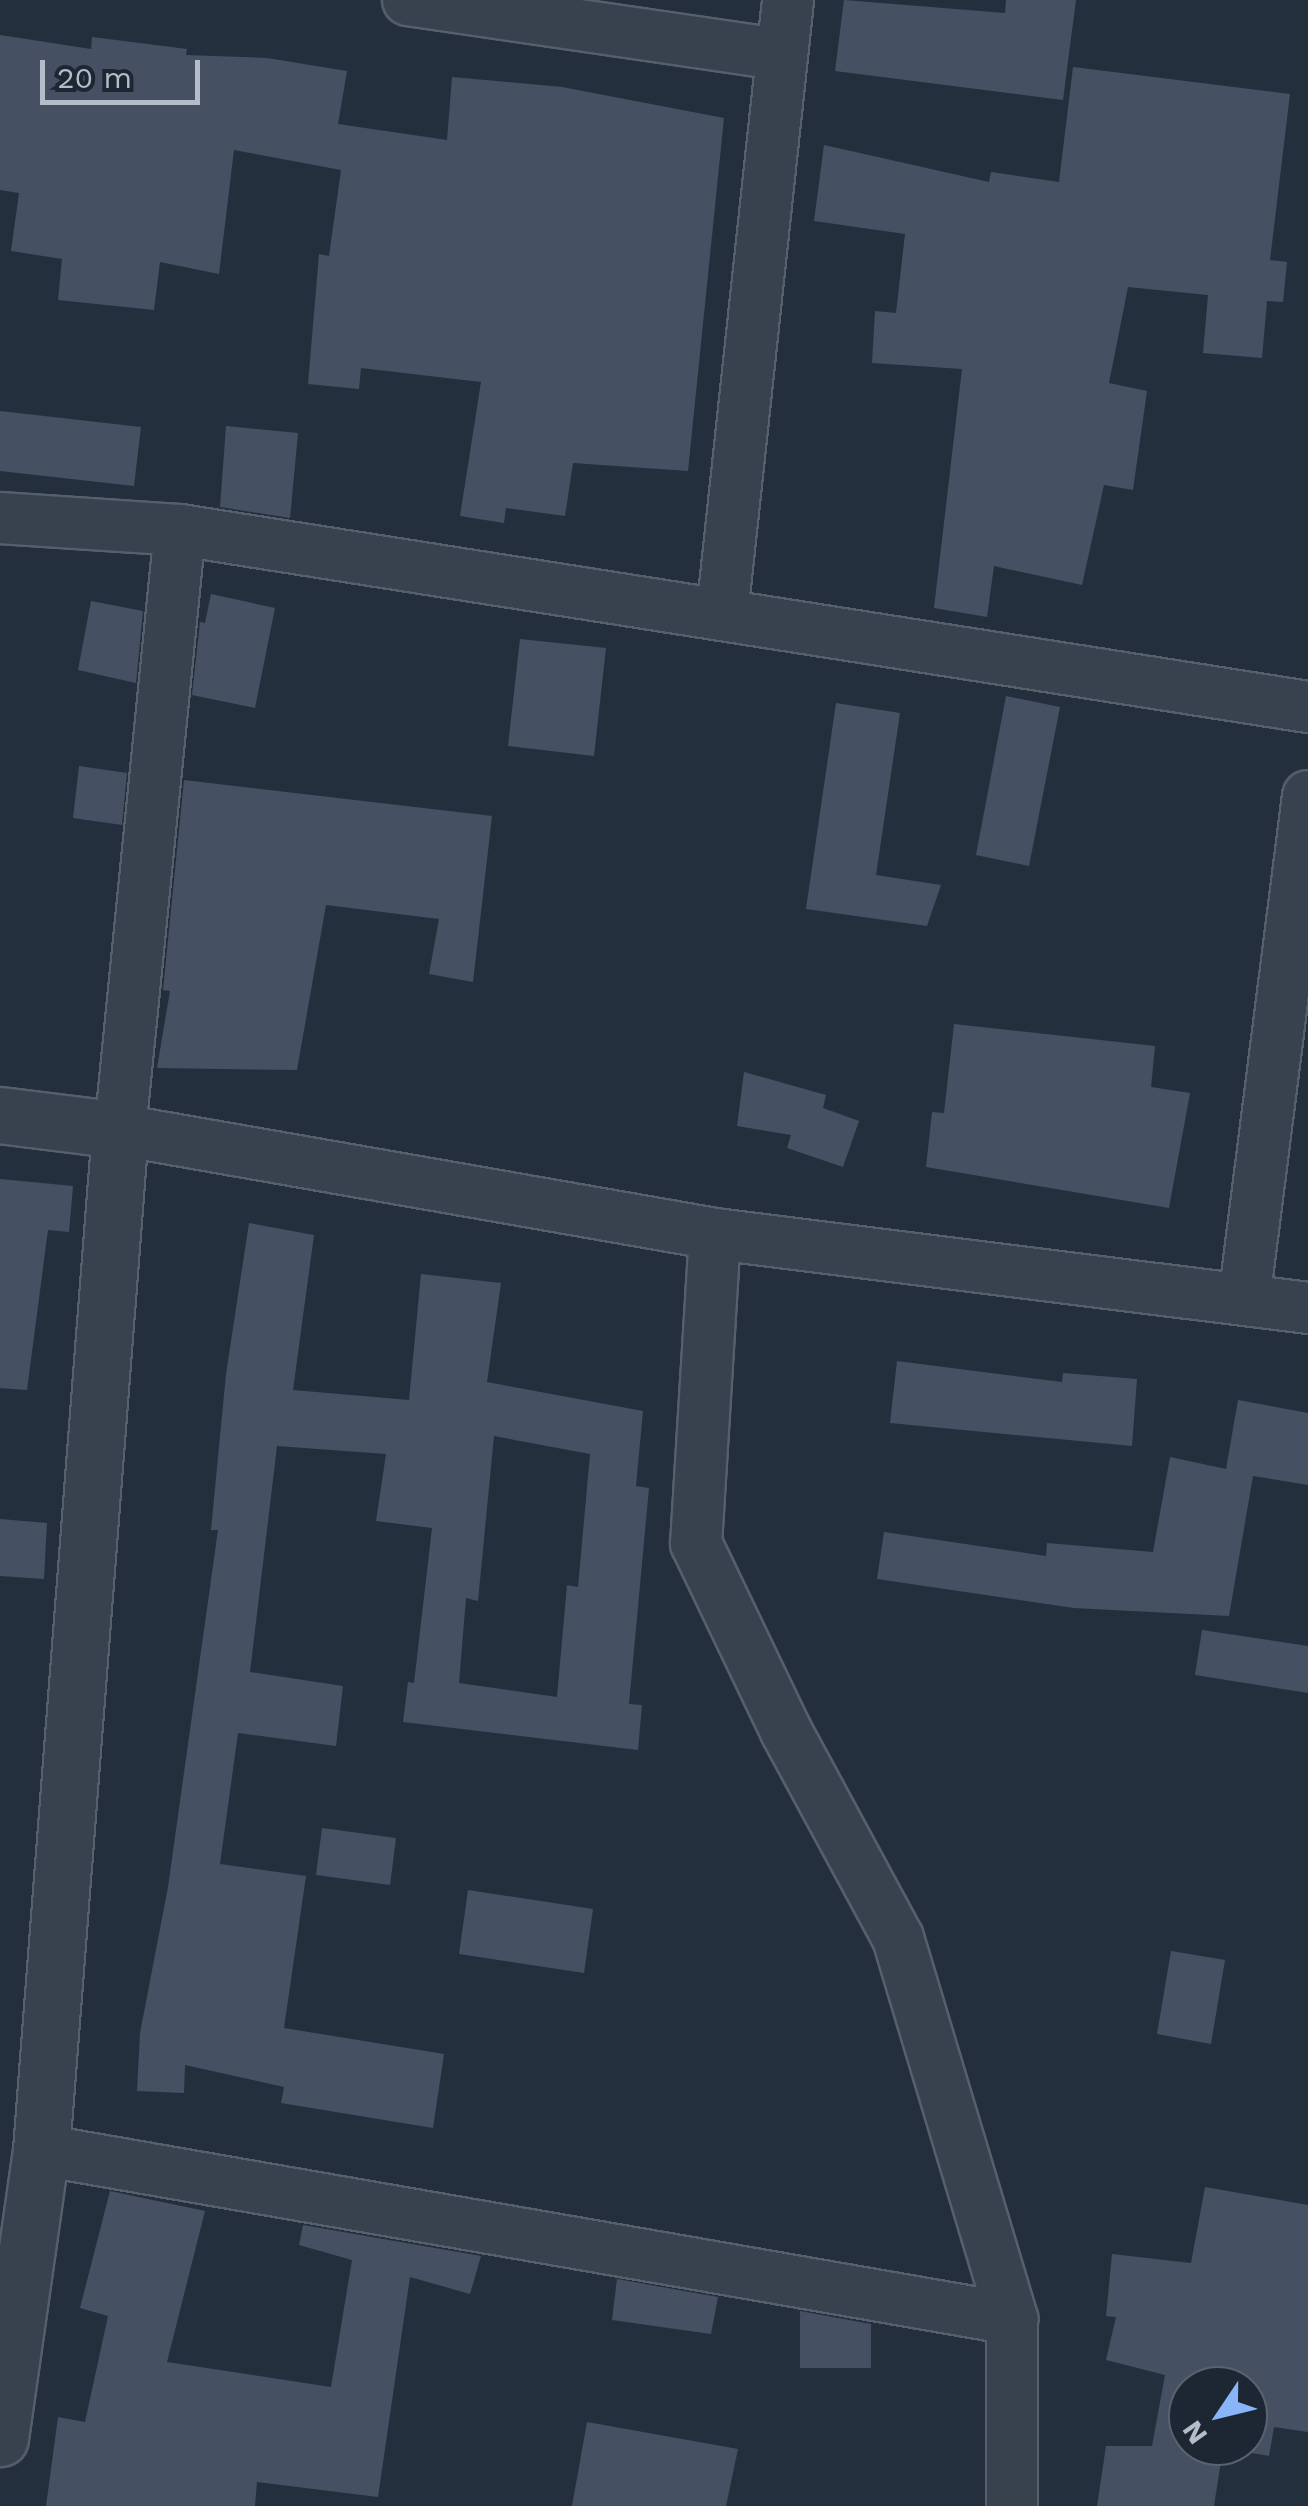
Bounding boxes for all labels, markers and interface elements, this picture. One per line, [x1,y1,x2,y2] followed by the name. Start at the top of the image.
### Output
[45,40,205,102] scale bar
[57,60,132,95] text: 20 m
[1168,2366,1268,2466] north arrow
[1175,2414,1214,2450] text: N

